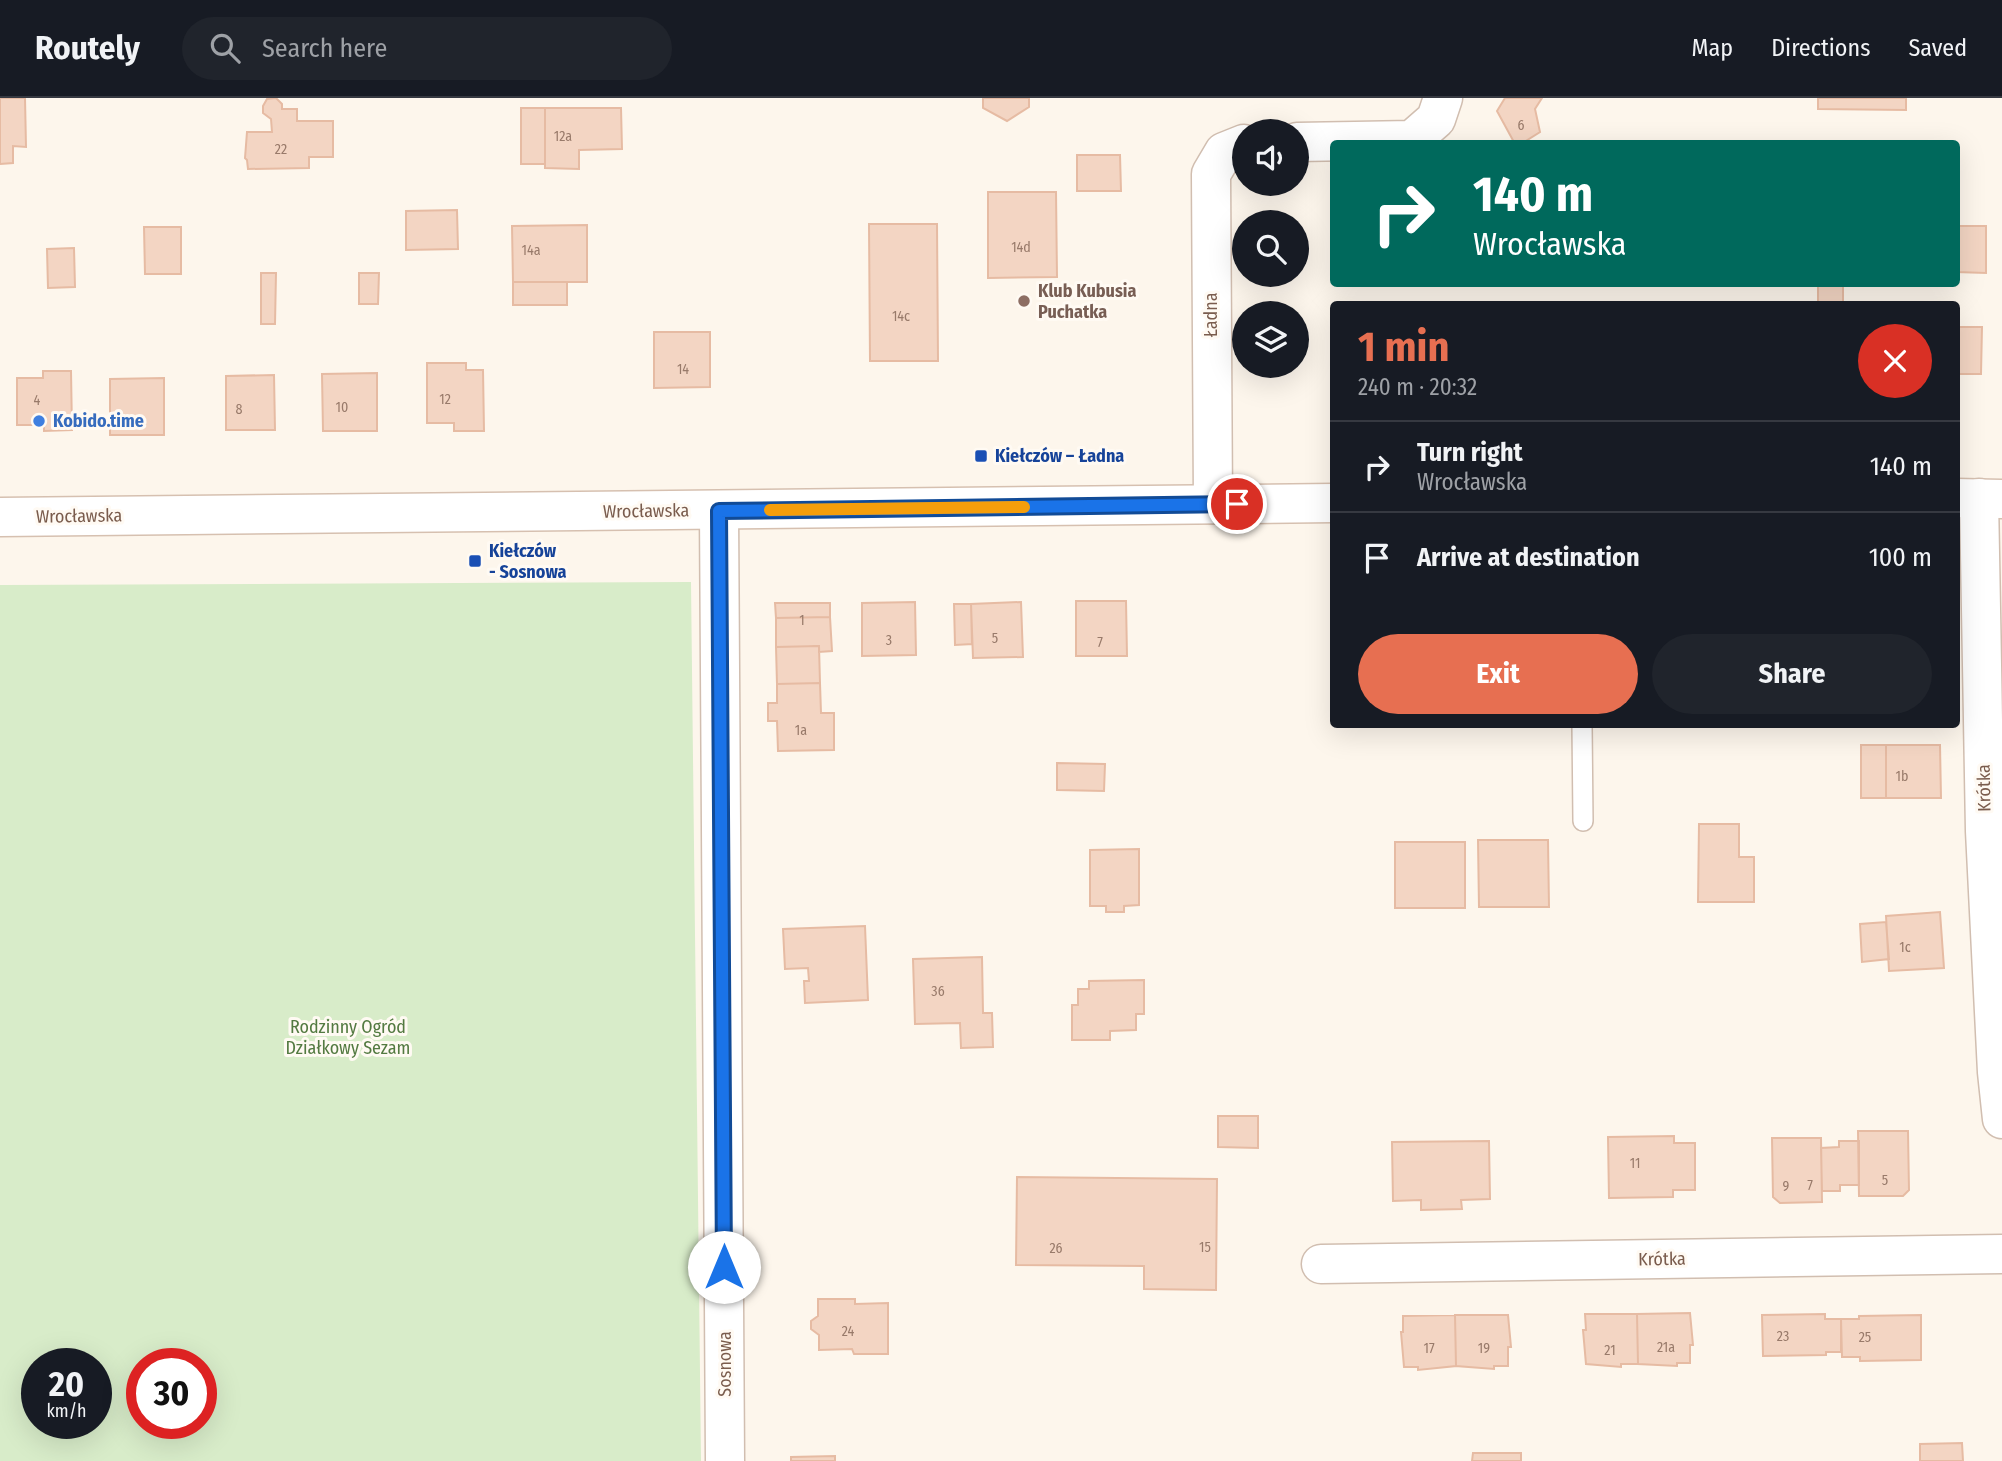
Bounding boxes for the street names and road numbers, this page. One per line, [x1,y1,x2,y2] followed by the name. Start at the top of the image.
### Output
[1200,292,1222,337] street label: Ładna
[603,499,690,523] street label: Wrocławska
[36,504,123,528] street label: Wrocławska
[1973,764,1995,812] street label: Krótka
[1638,1248,1686,1270] street label: Krótka
[714,1331,736,1397] street label: Sosnowa

